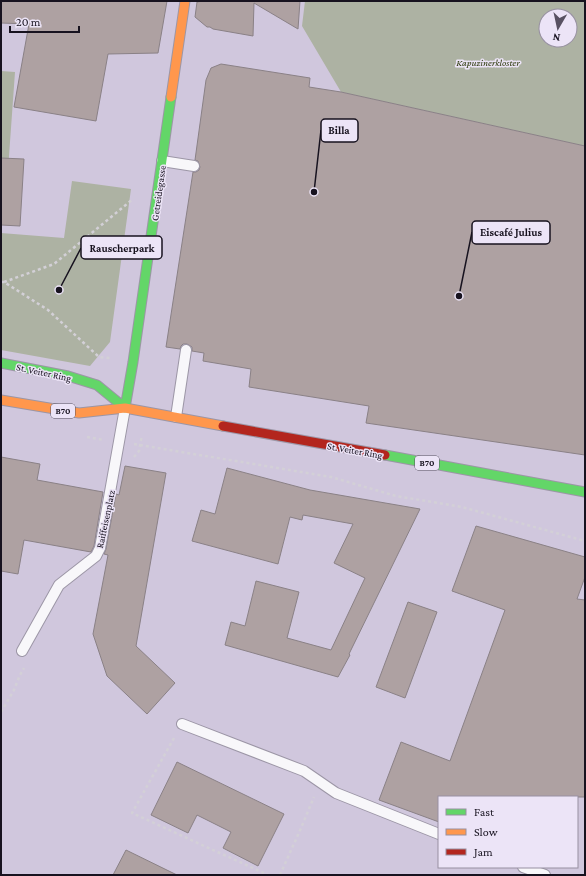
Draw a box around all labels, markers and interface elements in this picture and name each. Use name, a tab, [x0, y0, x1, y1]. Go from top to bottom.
scale bar	[10, 8, 79, 34]
north arrow	[538, 8, 578, 48]
text: 20 m	[16, 15, 41, 29]
text: N	[551, 31, 561, 44]
park label: Kapuzinerkloster	[456, 57, 520, 68]
callout: Billa	[321, 119, 358, 142]
text: Billa	[328, 124, 350, 136]
street label: Getreidegasse	[149, 164, 168, 221]
callout: Eiscafé Julius	[472, 221, 550, 244]
text: Eiscafé Julius	[480, 226, 542, 238]
callout: Rauscherpark	[81, 236, 162, 259]
text: Rauscherpark	[89, 242, 156, 254]
street label: St. Veiter Ring	[15, 361, 73, 384]
road number: B70	[51, 404, 75, 418]
street label: St. Veiter Ring	[326, 440, 384, 461]
road number: B70	[415, 456, 439, 470]
street label: Raiffeisenplatz	[94, 489, 117, 549]
legend	[438, 796, 578, 868]
text: Fast	[474, 805, 495, 819]
text: Slow	[474, 825, 498, 839]
text: Jam	[473, 845, 493, 859]

